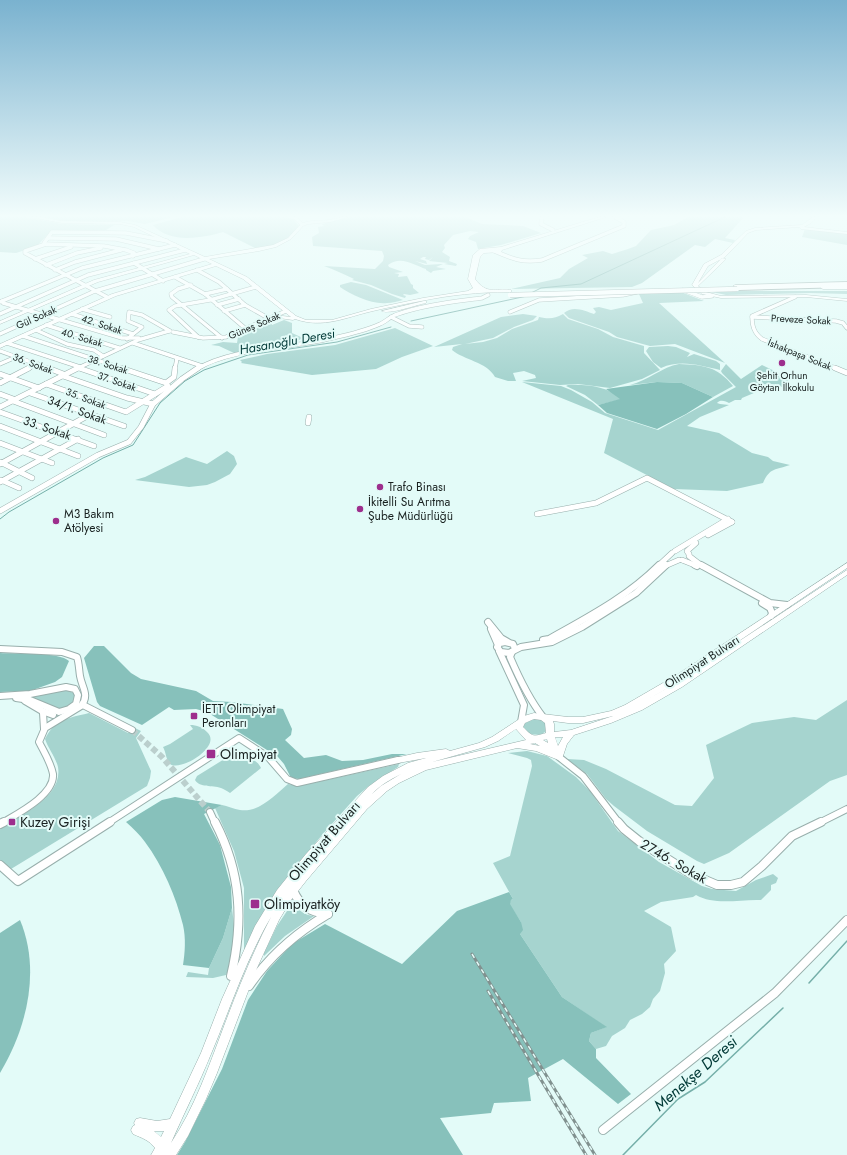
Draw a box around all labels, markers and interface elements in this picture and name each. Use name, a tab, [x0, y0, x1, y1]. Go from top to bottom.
street label: Gül Sokak	[14, 302, 59, 333]
street label: Güneş Sokak	[226, 308, 283, 343]
street label: Preveze Sokak	[771, 310, 832, 329]
street label: 42. Sokak	[80, 311, 125, 338]
street label: 40. Sokak	[59, 324, 105, 351]
water label: Hasanoğlu Deresi	[238, 324, 337, 359]
street label: İshakpaşa Sokak	[766, 335, 835, 374]
street label: 36. Sokak	[11, 349, 56, 378]
street label: 38. Sokak	[86, 351, 130, 378]
marker: Şehit Orhun Göytan İlkokulu	[777, 358, 787, 368]
street label: 37. Sokak	[95, 368, 139, 395]
place label: Şehit Orhun Göytan İlkokulu	[750, 368, 814, 395]
street label: 35. Sokak	[64, 384, 109, 413]
street label: 34/1. Sokak	[45, 391, 110, 429]
street label: 33. Sokak	[21, 411, 74, 445]
place label: Trafo Binası	[388, 478, 446, 496]
marker: Trafo Binası	[375, 482, 385, 492]
place label: İkitelli Su Arıtma Şube Müdürlüğü	[368, 493, 453, 525]
marker: İkitelli Su Arıtma Şube Müdürlüğü	[355, 504, 365, 514]
place label: M3 Bakım Atölyesi	[64, 505, 114, 537]
marker: M3 Bakım Atölyesi	[51, 516, 61, 526]
street label: Olimpiyat Bulvarı	[661, 631, 743, 693]
place label: İETT Olimpiyat Peronları	[202, 700, 275, 732]
marker: İETT Olimpiyat Peronları	[189, 711, 199, 721]
place label: Olimpiyat	[220, 744, 277, 764]
marker: Olimpiyat	[205, 748, 217, 760]
street label: Olimpiyat Bulvarı	[283, 796, 365, 886]
place label: Kuzey Girişi	[20, 812, 91, 832]
marker: Kuzey Girişi	[7, 817, 17, 827]
street label: 2746. Sokak	[637, 834, 712, 889]
place label: Olimpiyatköy	[264, 894, 341, 914]
marker: Olimpiyatköy	[249, 898, 261, 910]
water label: Menekşe Deresi	[648, 1030, 743, 1116]

